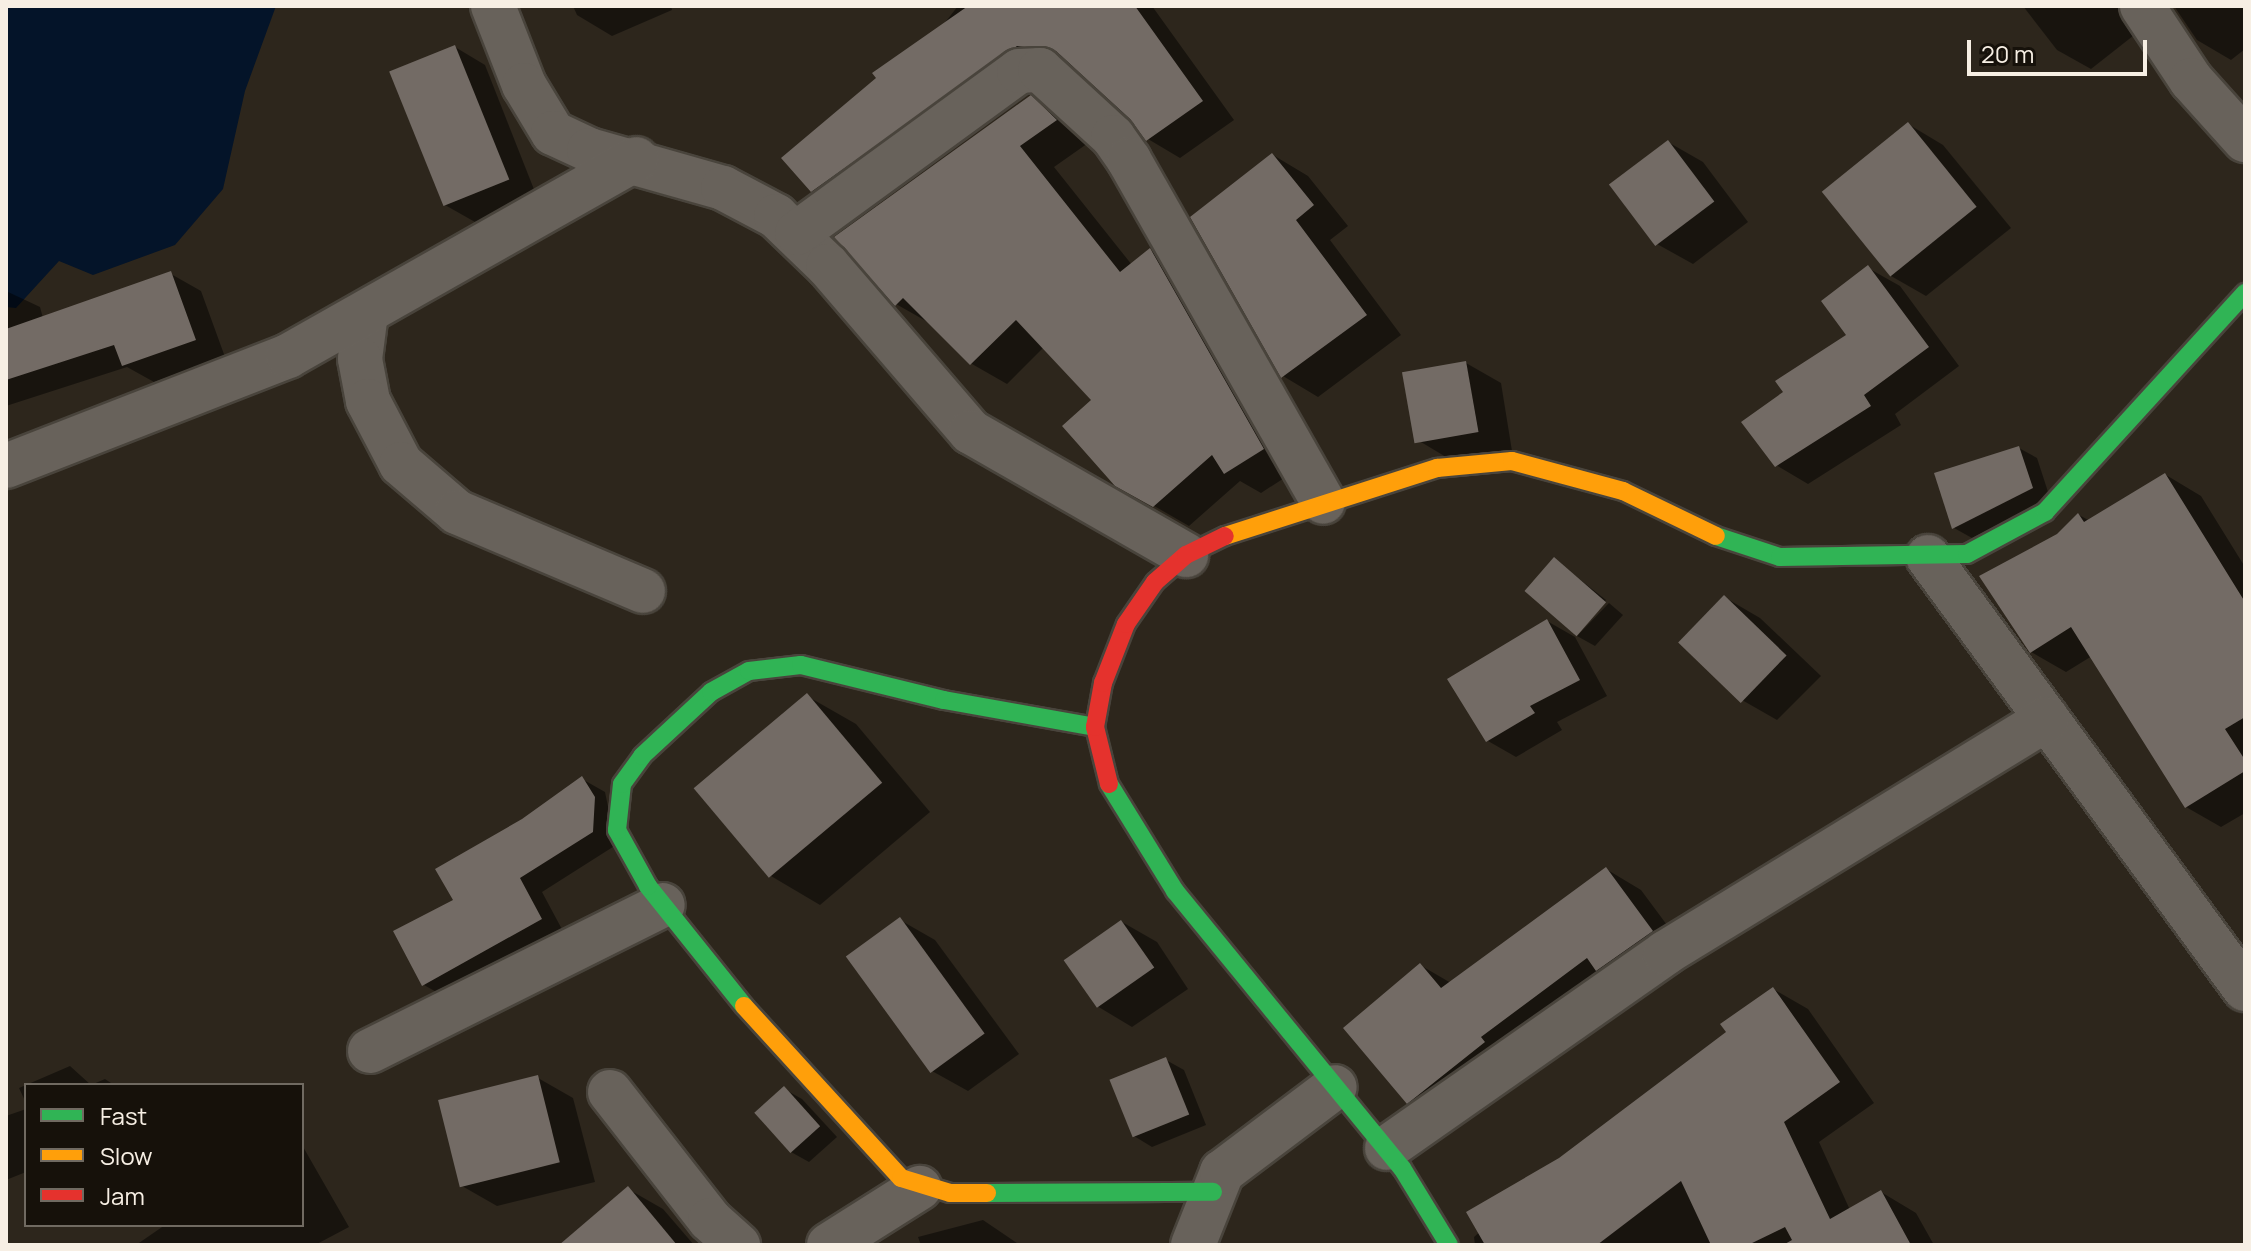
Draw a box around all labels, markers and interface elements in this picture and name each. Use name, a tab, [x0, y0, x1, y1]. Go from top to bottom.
scale bar	[1971, 24, 2151, 74]
text: 20 m	[1981, 37, 2034, 70]
legend	[24, 1083, 304, 1227]
text: Fast	[100, 1099, 147, 1132]
text: Slow	[100, 1139, 153, 1172]
text: Jam	[100, 1179, 145, 1212]

